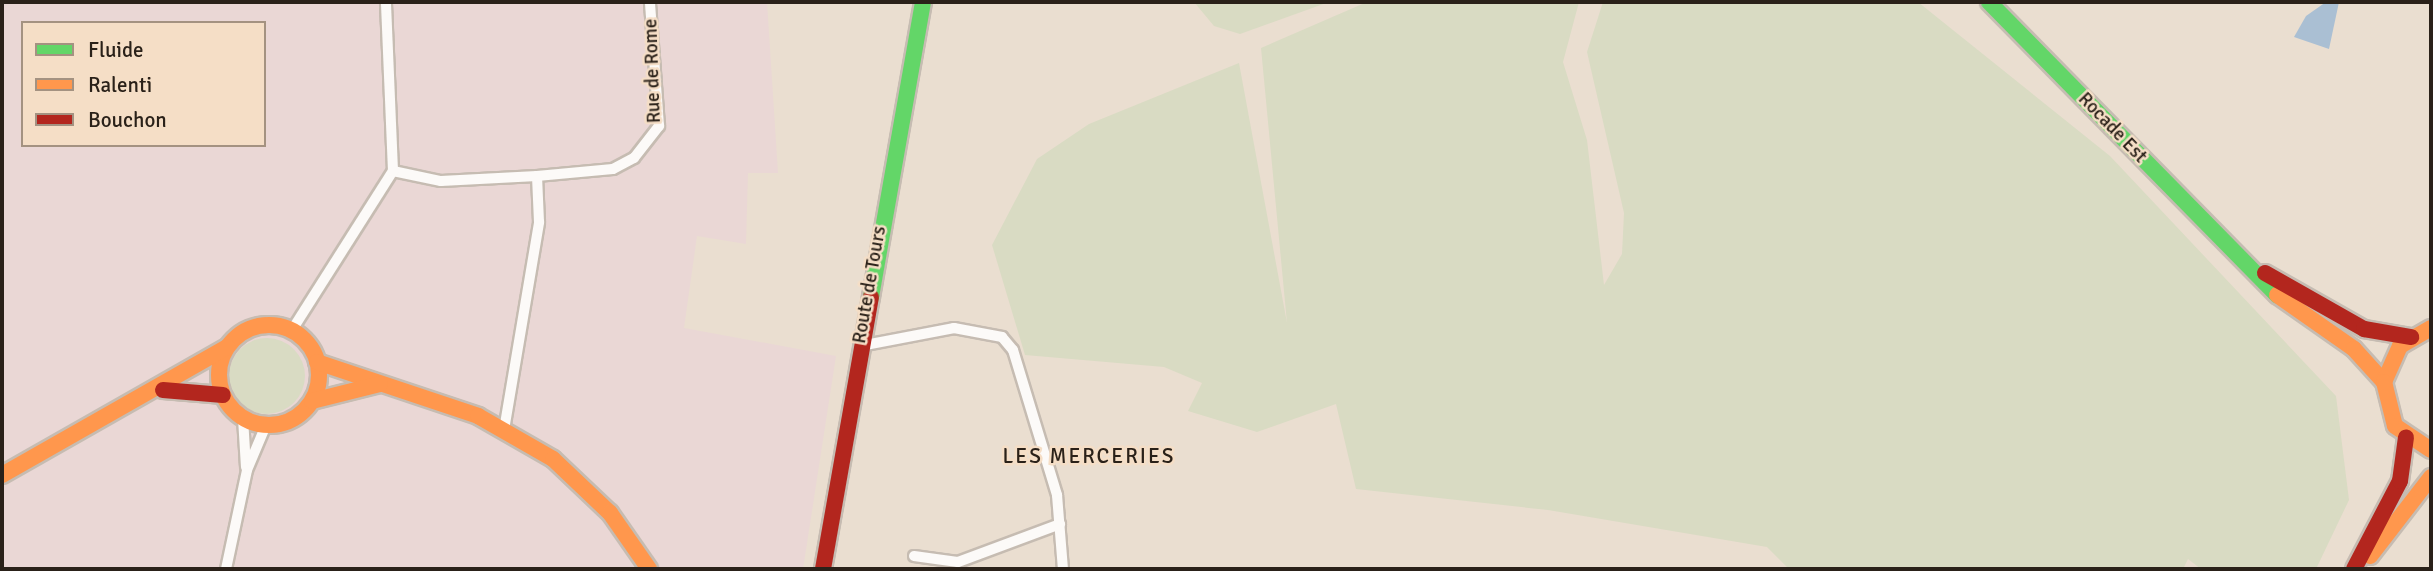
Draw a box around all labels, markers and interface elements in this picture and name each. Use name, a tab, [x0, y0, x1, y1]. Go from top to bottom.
street label: Rue de Rome	[640, 18, 666, 124]
legend	[21, 21, 266, 147]
text: Fluide	[88, 37, 144, 63]
text: Ralenti	[88, 72, 152, 98]
street label: Rocade Est	[2073, 88, 2151, 168]
text: Bouchon	[88, 107, 167, 133]
street label: Route de Tours	[848, 225, 892, 345]
district label: LES MERCERIES	[1004, 443, 1174, 469]

